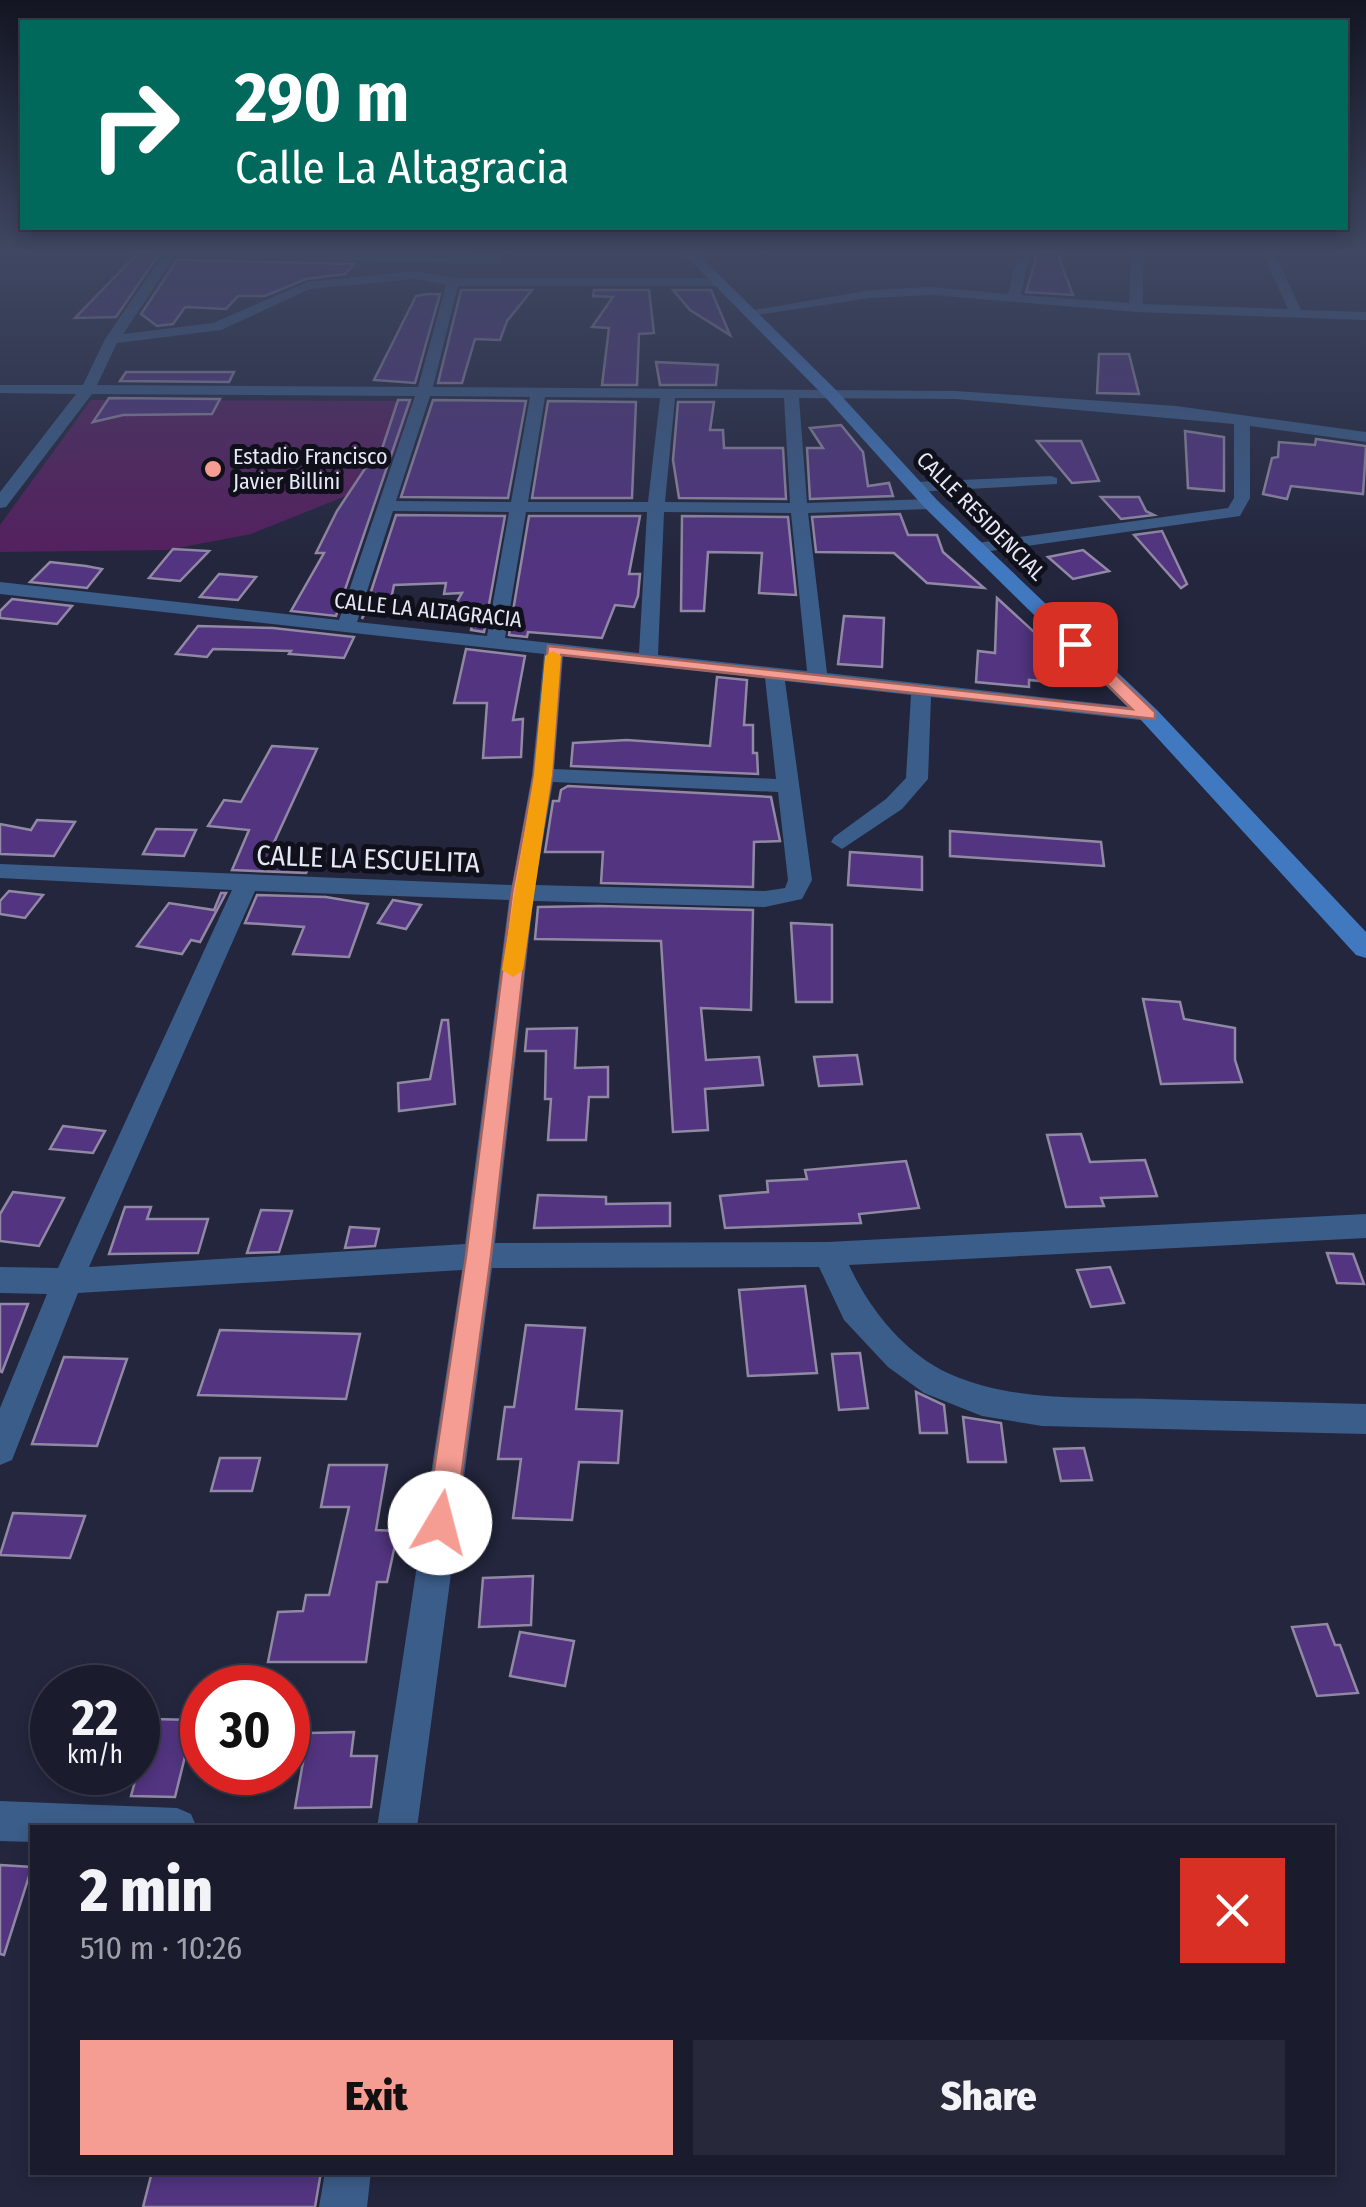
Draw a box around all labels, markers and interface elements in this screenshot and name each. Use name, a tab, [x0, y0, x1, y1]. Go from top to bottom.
text: 290 m	[235, 56, 409, 140]
icon: right	[70, 60, 200, 190]
text: Calle La Altagracia	[235, 141, 569, 195]
place label: Estadio Francisco Javier Billini	[233, 443, 388, 495]
street label: CALLE RESIDENCIAL	[911, 446, 1051, 586]
marker: Estadio Francisco Javier Billini	[202, 458, 224, 480]
street label: CALLE LA ALTAGRACIA	[333, 587, 524, 633]
pin	[1033, 602, 1118, 687]
icon: arrive	[1048, 617, 1103, 672]
street label: CALLE LA ESCUELITA	[256, 839, 481, 879]
position arrow	[388, 1471, 492, 1575]
speed limit sign: 30	[180, 1665, 310, 1795]
text: 22	[72, 1688, 118, 1748]
text: km/h	[67, 1740, 123, 1770]
text: 2 min	[80, 1855, 213, 1927]
button: close	[1180, 1858, 1285, 1963]
text: 510 m · 10:26	[80, 1929, 242, 1967]
button: Exit	[80, 2040, 673, 2155]
button: Share	[693, 2040, 1285, 2155]

